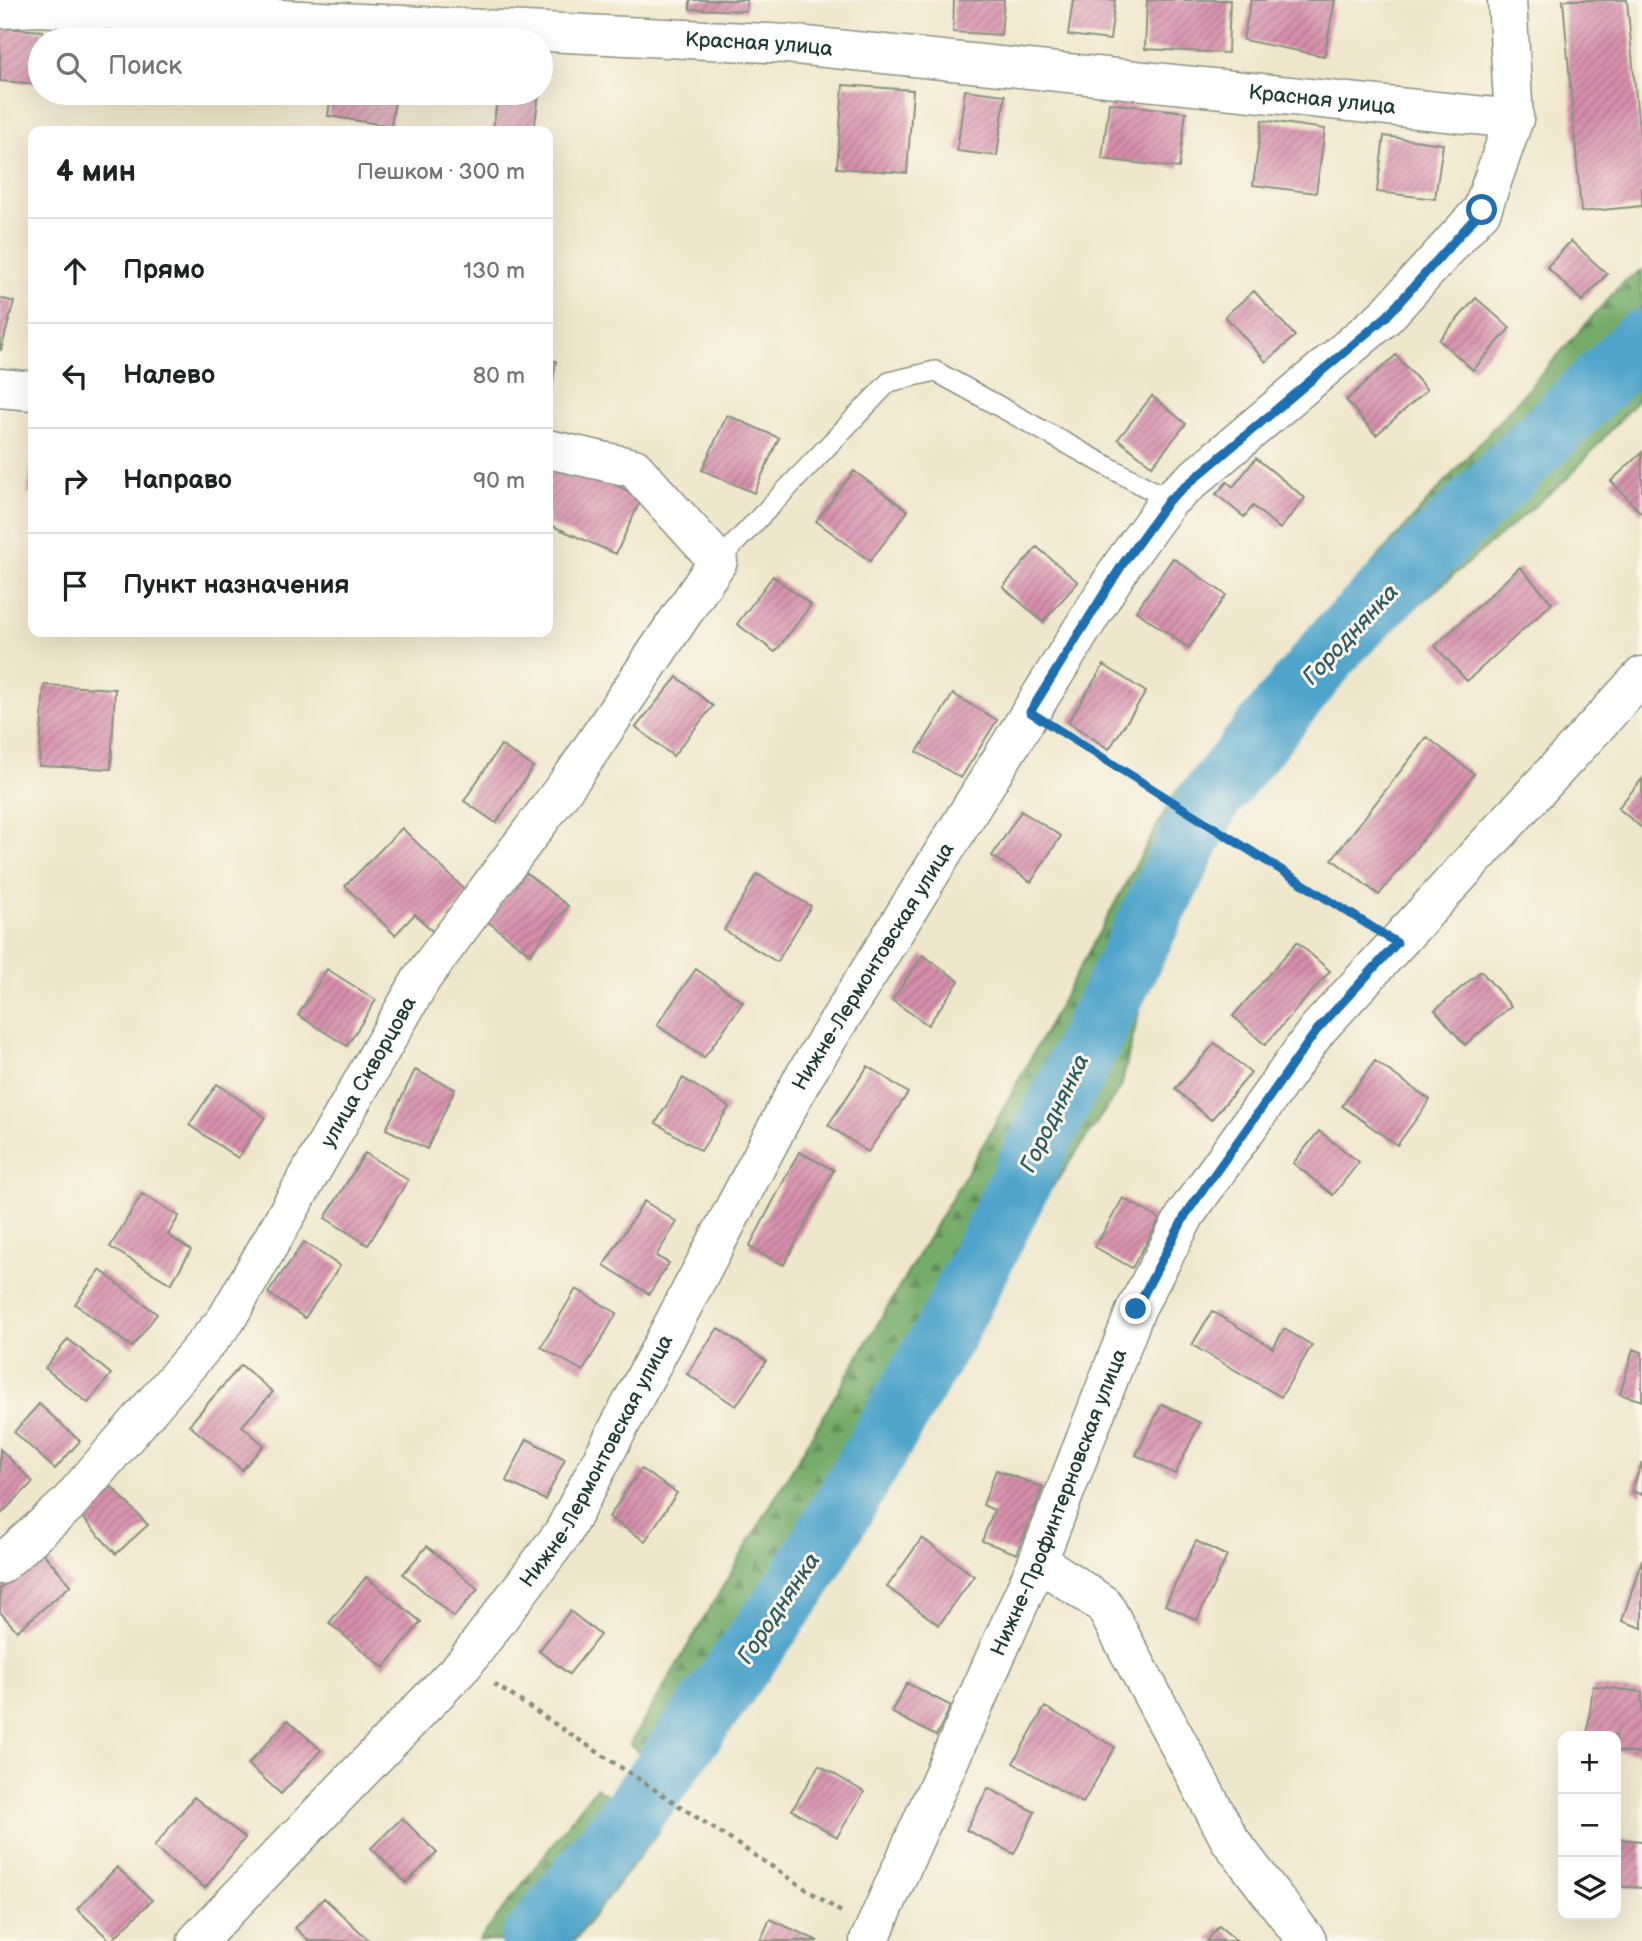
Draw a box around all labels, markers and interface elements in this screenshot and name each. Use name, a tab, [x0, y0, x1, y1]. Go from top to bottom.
street label: Красная улица	[685, 27, 835, 62]
search box	[28, 28, 553, 105]
icon: search	[52, 48, 90, 86]
text: Поиск	[108, 51, 182, 82]
street label: Красная улица	[1247, 80, 1398, 120]
text: 4 мин	[56, 154, 136, 190]
text: Пешком · 300 m	[357, 158, 525, 186]
route start	[1466, 194, 1497, 225]
icon: ahead	[56, 252, 94, 290]
text: Прямо	[123, 255, 205, 286]
text: 130 m	[463, 257, 525, 285]
icon: left	[56, 357, 94, 395]
text: Налево	[123, 360, 215, 391]
text: 80 m	[473, 362, 525, 390]
icon: right	[56, 462, 94, 500]
text: Направо	[123, 465, 232, 496]
text: 90 m	[473, 467, 525, 495]
icon: arrive	[56, 567, 94, 605]
text: Пункт назначения	[123, 570, 349, 601]
water label: Городнянка	[1297, 578, 1405, 691]
street label: Нижне-Лермонтовская улица	[787, 837, 960, 1095]
street label: улица Скворцова	[316, 992, 422, 1152]
water label: Городнянка	[1014, 1050, 1096, 1177]
route end	[1120, 1293, 1151, 1324]
street label: Нижне-Лермонтовская улица	[515, 1330, 679, 1592]
street label: Нижне-Профинтерновская улица	[985, 1345, 1132, 1660]
water label: Городнянка	[731, 1548, 826, 1670]
map controls	[1558, 1731, 1621, 1920]
button: +	[1558, 1731, 1621, 1794]
button: −	[1558, 1794, 1621, 1857]
button: layers	[1558, 1857, 1621, 1920]

